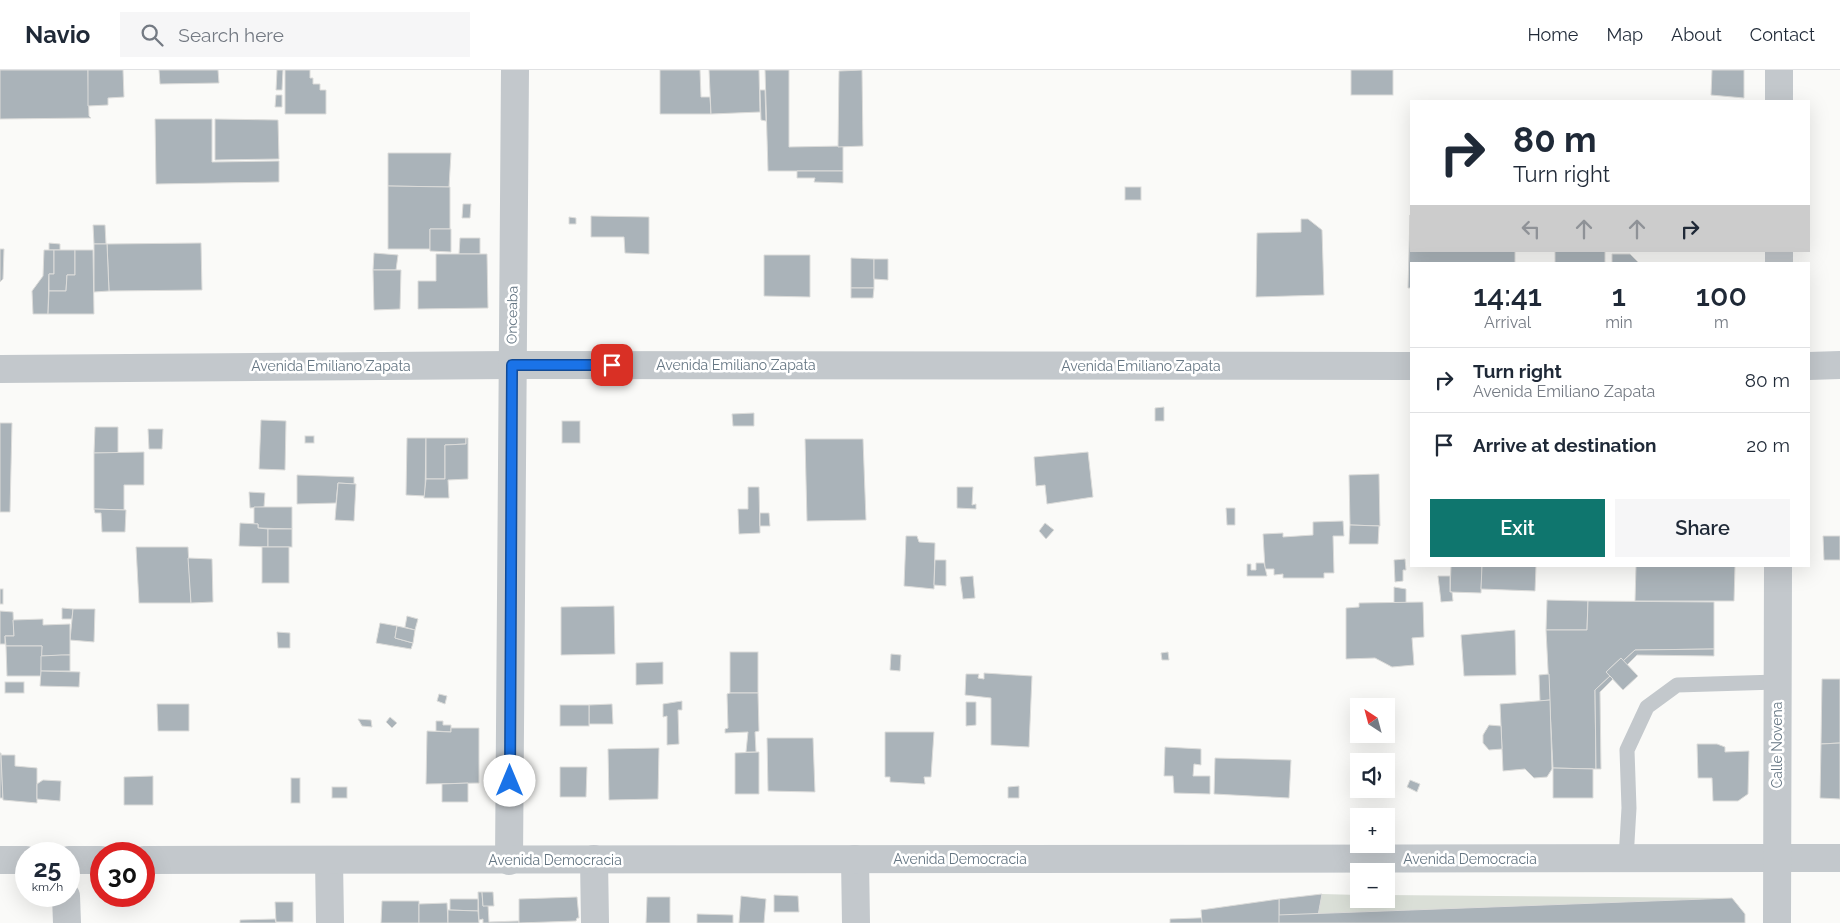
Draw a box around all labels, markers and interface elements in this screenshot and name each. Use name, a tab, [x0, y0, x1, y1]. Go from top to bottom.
search box	[120, 12, 470, 57]
text: Navio	[25, 20, 90, 49]
icon: search	[138, 21, 166, 49]
text: Search here	[178, 24, 284, 46]
text: Home	[1527, 24, 1578, 45]
text: Map	[1606, 24, 1643, 45]
text: About	[1671, 24, 1722, 45]
text: Contact	[1750, 24, 1815, 45]
text: 80 m	[1513, 119, 1597, 160]
icon: right	[1430, 120, 1495, 185]
text: Turn right	[1513, 161, 1610, 187]
icon: left	[1517, 215, 1545, 243]
icon: ahead	[1570, 215, 1598, 243]
icon: ahead	[1623, 215, 1651, 243]
icon: right	[1676, 215, 1704, 243]
text: 14:41	[1473, 278, 1542, 313]
text: 1	[1612, 278, 1626, 313]
text: 100	[1696, 278, 1747, 313]
street label: Onceaba	[503, 286, 521, 344]
text: Arrival	[1484, 313, 1531, 332]
text: min	[1605, 313, 1633, 332]
text: m	[1714, 313, 1729, 332]
pin	[591, 344, 633, 386]
icon: arrive	[598, 351, 626, 379]
street label: Avenida Emiliano Zapata	[656, 357, 816, 373]
street label: Avenida Emiliano Zapata	[251, 358, 411, 374]
street label: Avenida Emiliano Zapata	[1061, 358, 1221, 374]
text: Turn right	[1473, 360, 1562, 382]
icon: right	[1430, 366, 1458, 394]
text: 80 m	[1745, 369, 1790, 391]
text: Avenida Emiliano Zapata	[1473, 382, 1655, 401]
icon: arrive	[1430, 431, 1458, 459]
text: Arrive at destination	[1473, 434, 1657, 456]
text: 20 m	[1746, 434, 1790, 456]
button: Exit	[1430, 499, 1605, 557]
button: Share	[1615, 499, 1790, 557]
north arrow	[1350, 698, 1395, 742]
map controls	[1350, 698, 1395, 908]
street label: Calle Novena	[1769, 702, 1785, 788]
button: sound	[1350, 753, 1395, 798]
position arrow	[483, 754, 535, 806]
button: +	[1350, 808, 1395, 853]
speed limit sign: 30	[90, 842, 155, 907]
street label: Avenida Democracia	[893, 851, 1027, 867]
street label: Avenida Democracia	[1403, 851, 1537, 867]
street label: Avenida Democracia	[488, 852, 622, 868]
text: 25	[34, 853, 61, 883]
button: −	[1350, 863, 1395, 908]
text: km/h	[32, 880, 63, 894]

